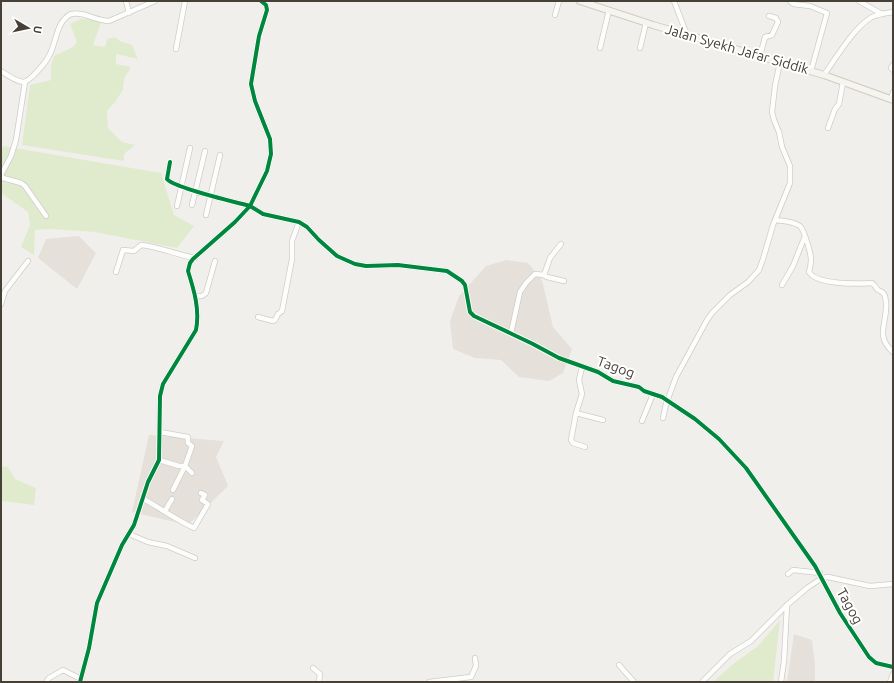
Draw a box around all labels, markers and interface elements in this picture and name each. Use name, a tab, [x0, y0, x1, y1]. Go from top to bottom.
north arrow	[8, 8, 48, 48]
street label: Jalan Syekh Jafar Siddik	[663, 21, 811, 77]
text: U	[31, 25, 44, 34]
street label: Tagog	[595, 353, 637, 381]
street label: Tagog	[834, 585, 866, 627]

